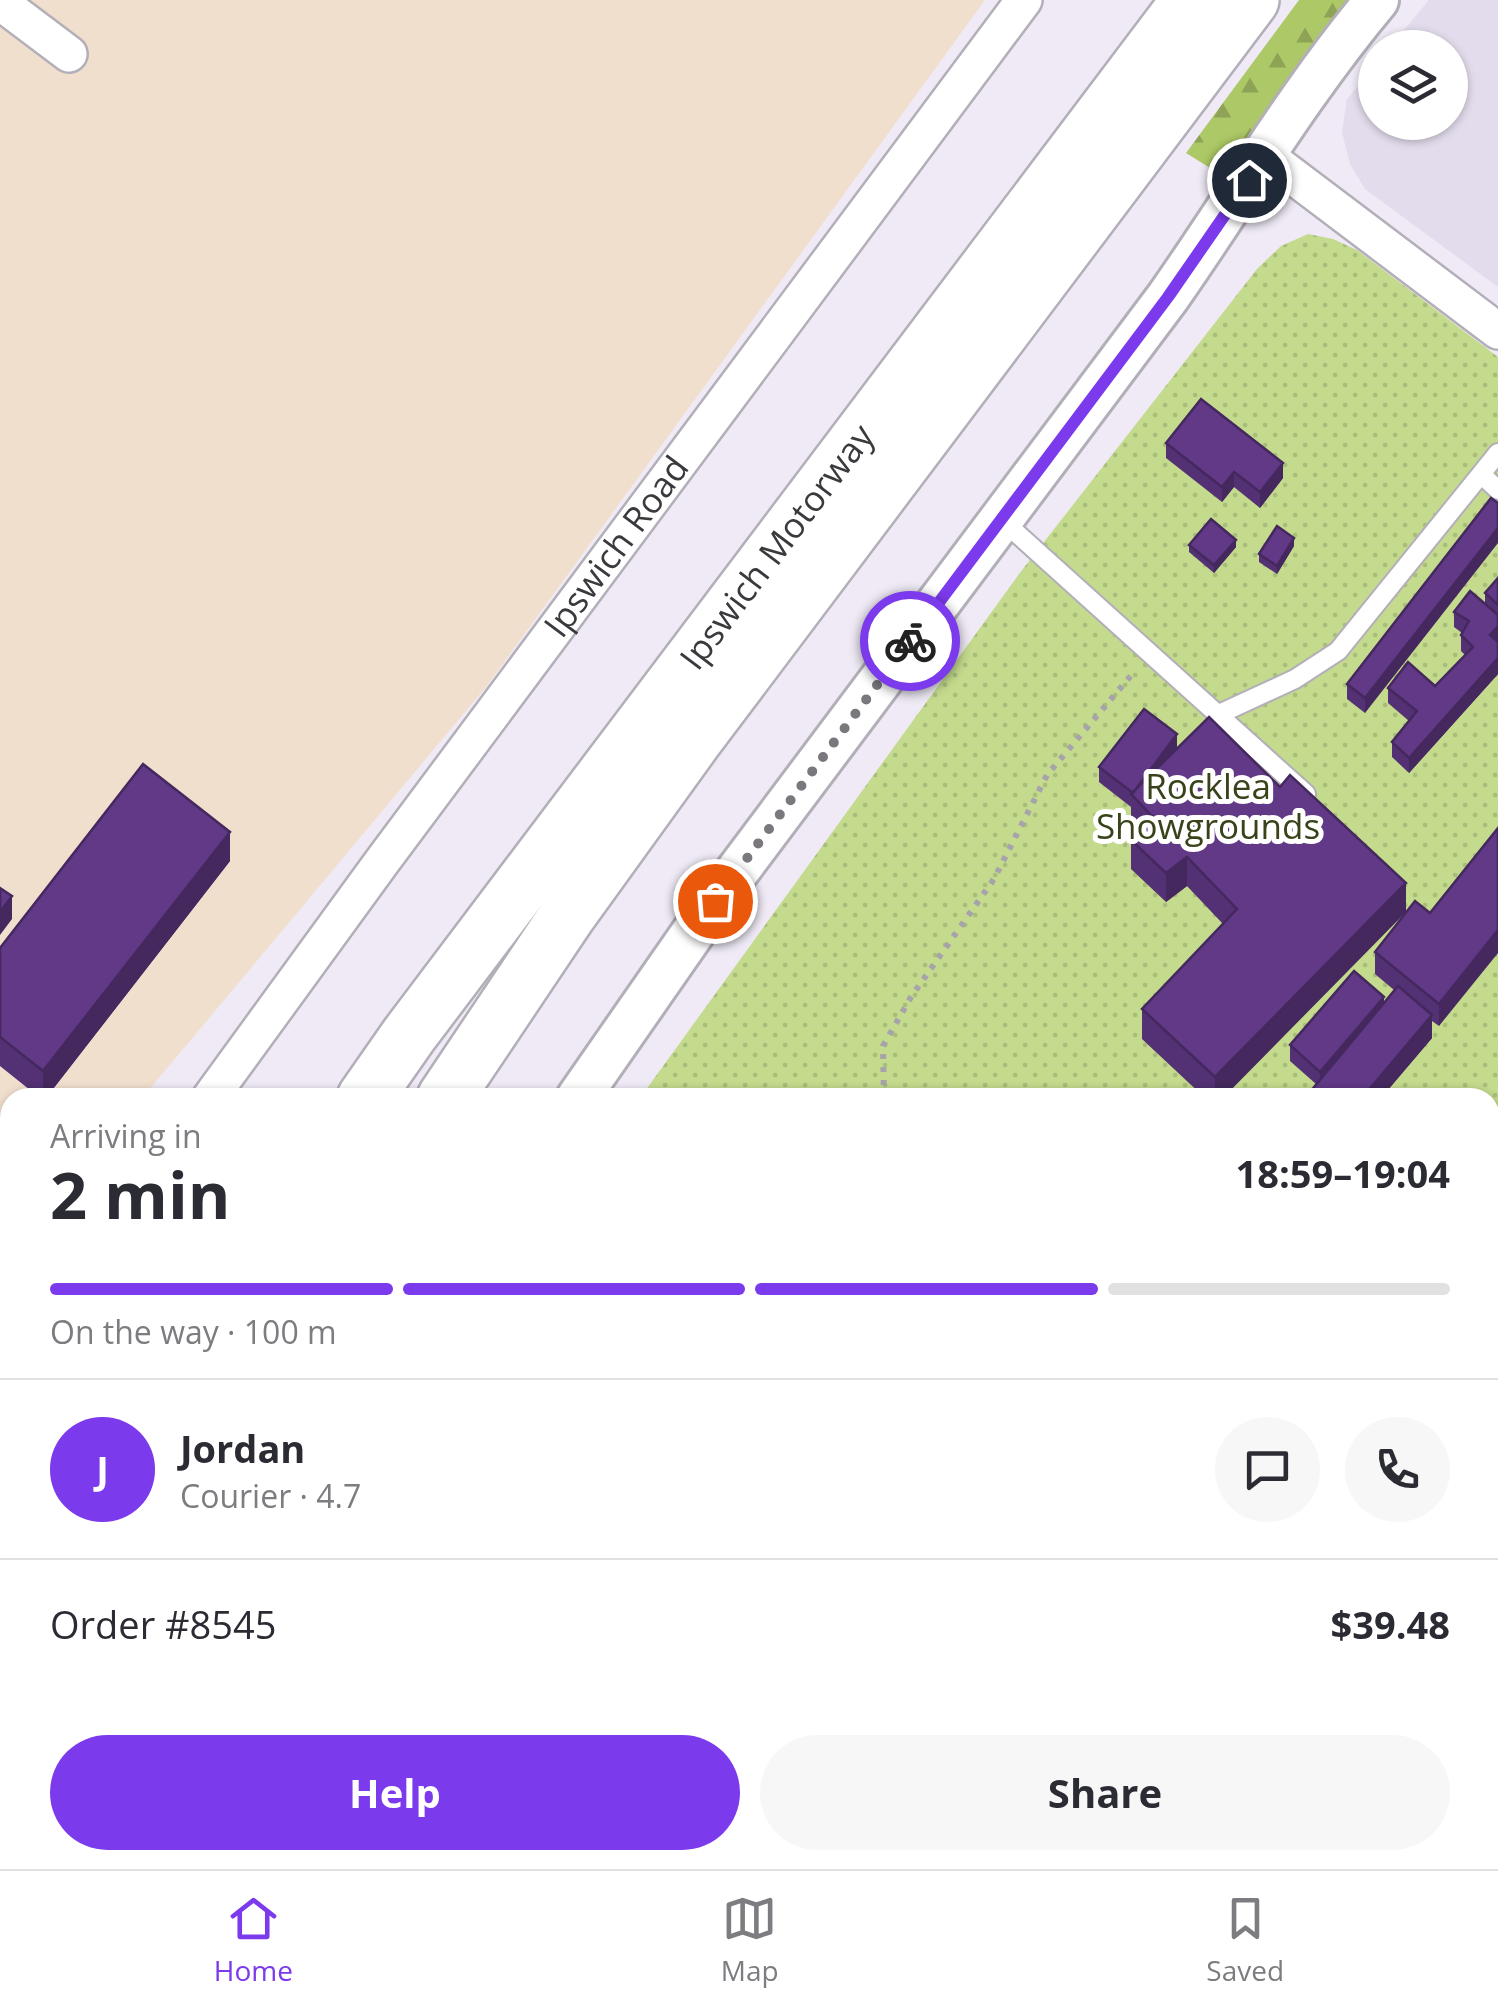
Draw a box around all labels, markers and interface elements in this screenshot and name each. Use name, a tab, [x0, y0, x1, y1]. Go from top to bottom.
map controls	[1358, 30, 1468, 140]
button: layers	[1358, 30, 1468, 140]
pin	[1207, 138, 1292, 223]
icon: home	[1222, 153, 1277, 208]
street label: Ipswich Motorway	[668, 414, 884, 678]
street label: Ipswich Road	[532, 446, 698, 646]
courier	[860, 591, 960, 691]
icon: bike	[883, 614, 938, 669]
park label: Rocklea Showgrounds	[1096, 762, 1320, 849]
pin	[673, 859, 758, 944]
icon: bag	[688, 874, 743, 929]
text: Arriving in	[50, 1114, 202, 1157]
text: 18:59–19:04	[1236, 1147, 1450, 1199]
text: 2 min	[50, 1150, 230, 1238]
text: On the way · 100 m	[50, 1310, 337, 1353]
button: chat	[1215, 1417, 1320, 1522]
button: phone	[1345, 1417, 1450, 1522]
text: Jordan	[180, 1422, 305, 1474]
text: J	[96, 1443, 109, 1495]
text: Courier · 4.7	[180, 1474, 361, 1517]
text: Order #8545	[50, 1598, 277, 1650]
text: $39.48	[1331, 1598, 1450, 1650]
button: Help	[50, 1735, 740, 1850]
button: Share	[760, 1735, 1450, 1850]
tab: Home	[214, 1891, 293, 1989]
tab: Map	[721, 1891, 779, 1989]
tab: Saved	[1206, 1891, 1284, 1989]

